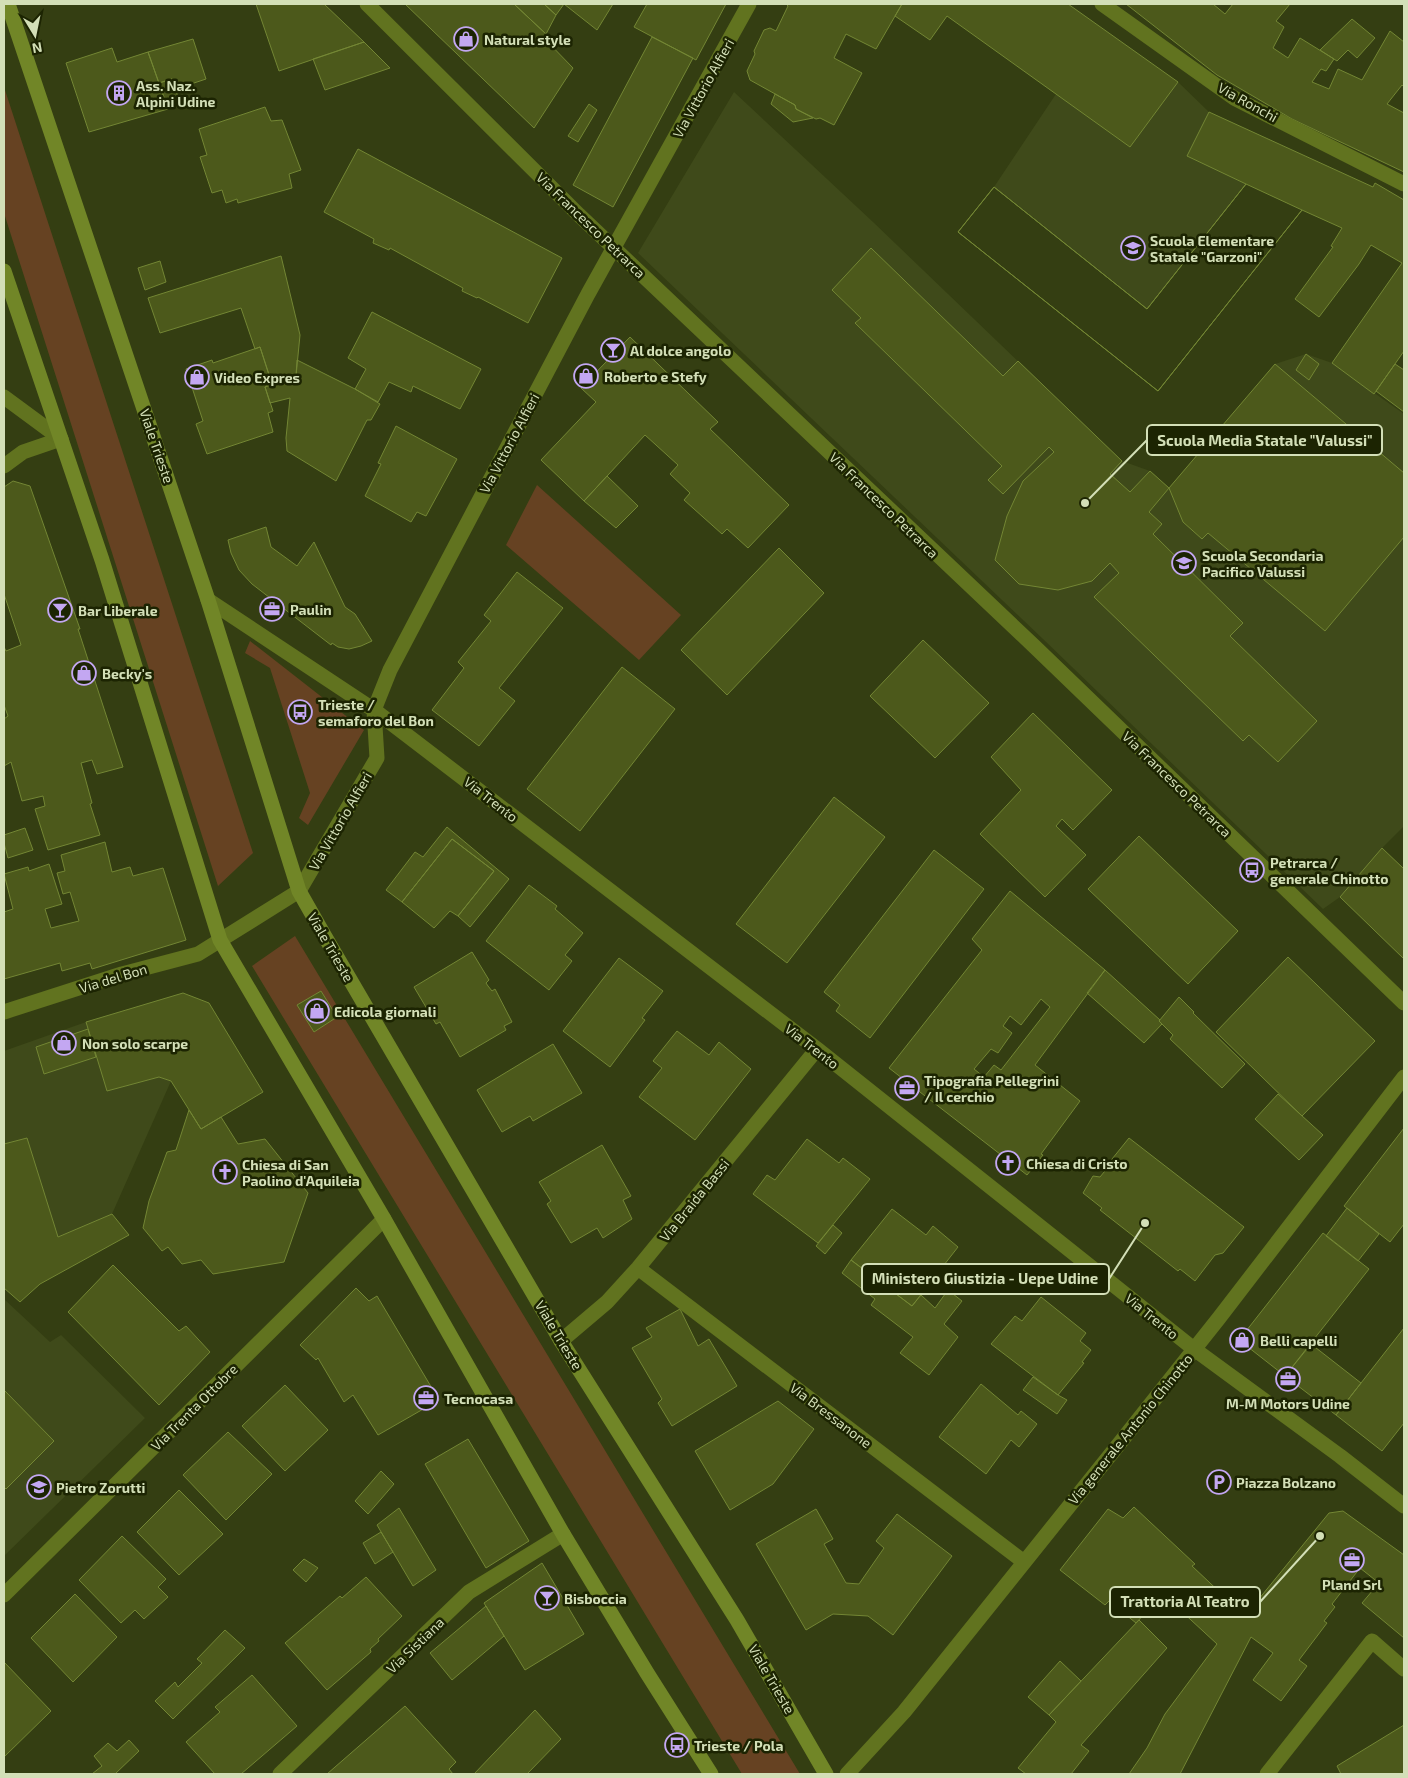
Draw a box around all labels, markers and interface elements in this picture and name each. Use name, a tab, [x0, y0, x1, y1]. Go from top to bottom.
north arrow	[10, 10, 60, 60]
shop icon: Natural style	[453, 26, 479, 52]
place label: Natural style	[484, 31, 571, 48]
street label: Via Vittorio Alfieri	[669, 35, 737, 141]
text: N	[31, 39, 44, 58]
place label: Ass. Naz. Alpini Udine	[136, 77, 216, 110]
street label: Via Ronchi	[1215, 79, 1281, 125]
building icon: Ass. Naz. Alpini Udine	[106, 80, 132, 106]
street label: Via Francesco Petrarca	[533, 169, 649, 281]
place label: Scuola Elementare Statale "Garzoni"	[1150, 232, 1274, 265]
school or university icon: Scuola Elementare Statale "Garzoni"	[1120, 235, 1146, 261]
bar icon: Al dolce angolo	[600, 337, 626, 363]
place label: Al dolce angolo	[630, 342, 731, 359]
shop icon: Roberto e Stefy	[573, 363, 599, 389]
shop icon: Video Expres	[184, 364, 210, 390]
place label: Roberto e Stefy	[604, 368, 707, 385]
place label: Video Expres	[214, 369, 300, 386]
street label: Via Vittorio Alfieri	[475, 390, 543, 496]
street label: Viale Trieste	[136, 407, 178, 485]
callout: Scuola Media Statale "Valussi"	[1147, 425, 1382, 455]
text: Scuola Media Statale "Valussi"	[1157, 431, 1373, 449]
street label: Via Francesco Petrarca	[826, 449, 942, 561]
place label: Scuola Secondaria Pacifico Valussi	[1202, 547, 1323, 580]
school or university icon: Scuola Secondaria Pacifico Valussi	[1171, 550, 1197, 576]
office icon: Paulin	[259, 596, 285, 622]
bar icon: Bar Liberale	[47, 597, 73, 623]
place label: Paulin	[290, 601, 332, 618]
place label: Bar Liberale	[78, 602, 158, 619]
shop icon: Becky's	[71, 660, 97, 686]
place label: Becky's	[102, 665, 152, 682]
place label: Trieste / semaforo del Bon	[318, 696, 434, 729]
bus stop icon: Trieste / semaforo del Bon	[287, 699, 313, 725]
street label: Via Francesco Petrarca	[1119, 728, 1235, 840]
street label: Via Vittorio Alfieri	[305, 769, 375, 873]
street label: Via Trento	[461, 773, 521, 825]
place label: Petrarca / generale Chinotto	[1270, 854, 1389, 887]
bus stop icon: Petrarca / generale Chinotto	[1239, 857, 1265, 883]
street label: Viale Trieste	[304, 909, 358, 985]
street label: Via del Bon	[77, 960, 149, 996]
shop icon: Edicola giornali	[304, 998, 330, 1024]
place label: Edicola giornali	[334, 1003, 436, 1020]
street label: Via Trento	[782, 1020, 842, 1072]
shop icon: Non solo scarpe	[51, 1030, 77, 1056]
place label: Non solo scarpe	[82, 1035, 188, 1052]
place label: Tipografia Pellegrini / Il cerchio	[924, 1072, 1059, 1105]
office icon: Tipografia Pellegrini / Il cerchio	[894, 1075, 920, 1101]
church icon: Chiesa di Cristo	[995, 1150, 1021, 1176]
street label: Via Braida Bassi	[656, 1155, 732, 1245]
place label: Chiesa di Cristo	[1026, 1155, 1128, 1172]
place label: Chiesa di San Paolino d'Aquileia	[242, 1156, 360, 1189]
church icon: Chiesa di San Paolino d'Aquileia	[212, 1159, 238, 1185]
callout: Ministero Giustizia - Uepe Udine	[862, 1264, 1109, 1294]
text: Ministero Giustizia - Uepe Udine	[872, 1269, 1098, 1287]
street label: Via Trento	[1122, 1289, 1182, 1343]
street label: Viale Trieste	[532, 1297, 586, 1373]
shop icon: Belli capelli	[1229, 1327, 1255, 1353]
place label: Belli capelli	[1260, 1332, 1337, 1349]
street label: Via generale Antonio Chinotto	[1064, 1350, 1196, 1508]
street label: Via Trenta Ottobre	[147, 1360, 241, 1454]
office icon: M-M Motors Udine	[1275, 1366, 1301, 1392]
street label: Via Bressanone	[787, 1379, 875, 1451]
office icon: Tecnocasa	[413, 1385, 439, 1411]
place label: Tecnocasa	[444, 1390, 513, 1407]
place label: M-M Motors Udine	[1226, 1395, 1350, 1412]
parking icon: Piazza Bolzano	[1206, 1469, 1232, 1495]
school or university icon: Pietro Zorutti	[26, 1474, 52, 1500]
place label: Piazza Bolzano	[1236, 1474, 1336, 1491]
place label: Pietro Zorutti	[56, 1479, 145, 1496]
office icon: Pland Srl	[1339, 1547, 1365, 1573]
place label: Pland Srl	[1322, 1576, 1382, 1593]
bar icon: Bisboccia	[534, 1585, 560, 1611]
callout: Trattoria Al Teatro	[1110, 1587, 1260, 1617]
place label: Bisboccia	[564, 1590, 627, 1607]
text: Trattoria Al Teatro	[1120, 1592, 1250, 1610]
street label: Via Sistiana	[383, 1613, 447, 1677]
street label: Viale Trieste	[745, 1641, 799, 1717]
bus stop icon: Trieste / Pola	[664, 1732, 690, 1758]
place label: Trieste / Pola	[694, 1737, 783, 1754]

